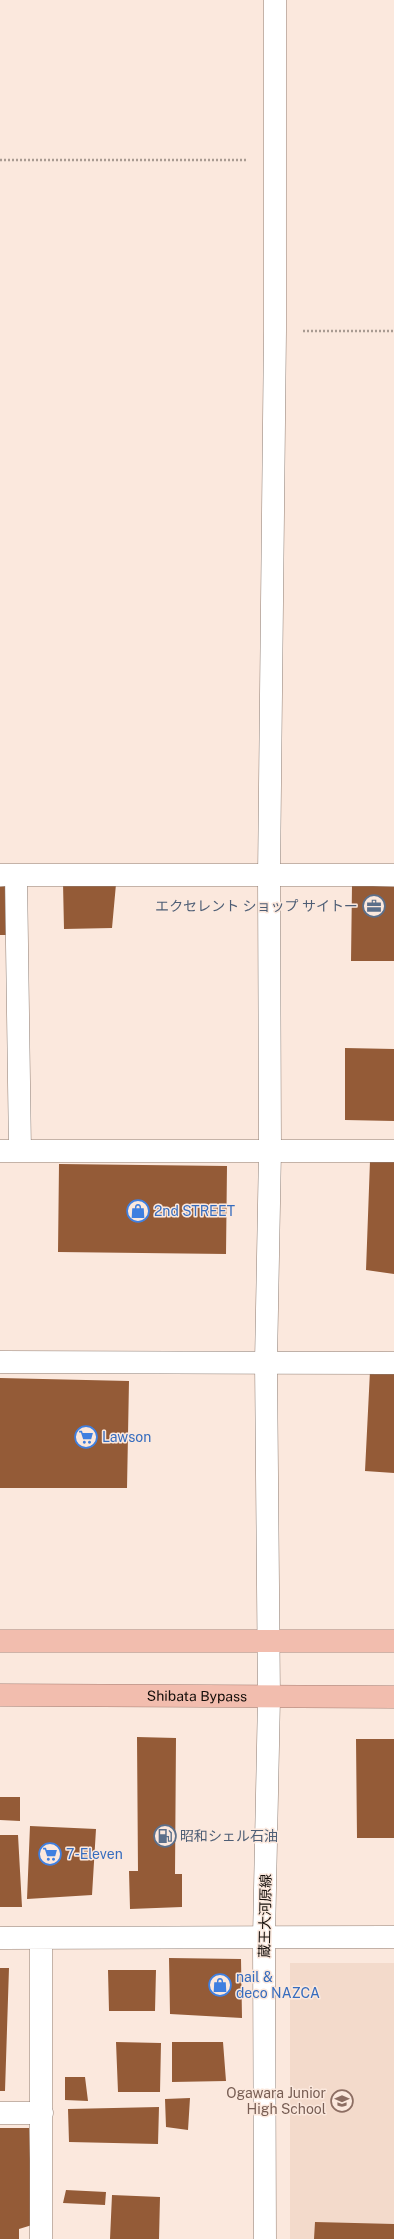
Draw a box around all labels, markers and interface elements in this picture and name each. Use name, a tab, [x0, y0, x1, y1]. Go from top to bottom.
office icon: エクセレント ショップ サイトー	[361, 893, 387, 919]
place label: エクセレント ショップ サイトー	[155, 898, 358, 914]
shop icon: 2nd STREET	[125, 1198, 151, 1224]
place label: 2nd STREET	[154, 1203, 235, 1219]
supermarket icon: Lawson	[73, 1424, 99, 1450]
place label: Lawson	[102, 1429, 151, 1445]
street label: Shibata Bypass	[147, 1688, 247, 1704]
fuel station icon: 昭和シェル石油	[152, 1823, 178, 1849]
place label: 昭和シェル石油	[180, 1828, 278, 1844]
supermarket icon: 7-Eleven	[37, 1841, 63, 1867]
place label: 7-Eleven	[66, 1846, 123, 1862]
street label: 蔵王大河原線	[256, 1874, 274, 1958]
place label: nail & deco NAZCA	[236, 1969, 320, 2001]
shop icon: nail & deco NAZCA	[207, 1972, 233, 1998]
place label: Ogawara Junior High School	[226, 2085, 326, 2117]
school or university icon: Ogawara Junior High School	[329, 2088, 355, 2114]

